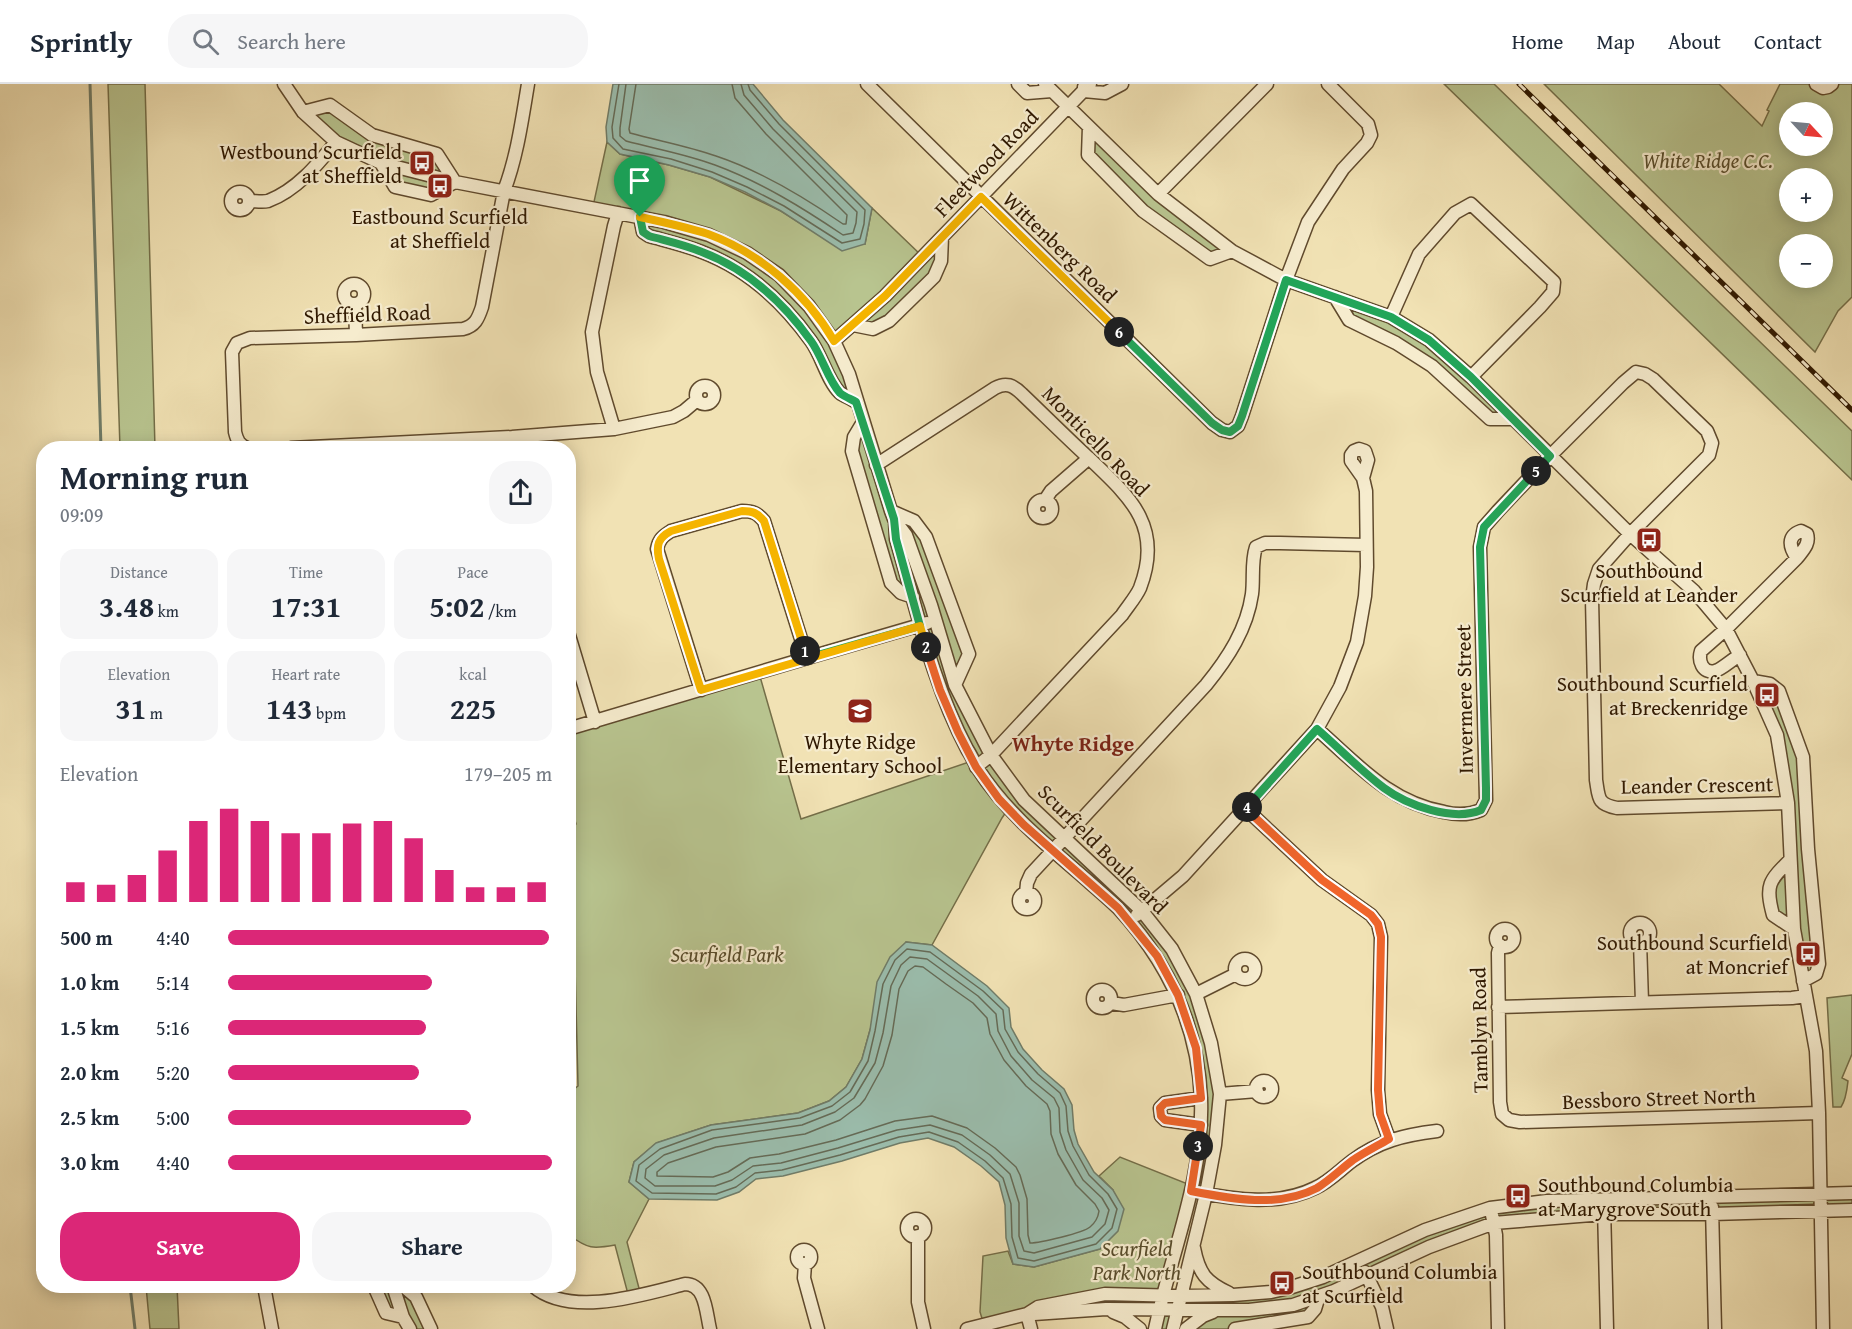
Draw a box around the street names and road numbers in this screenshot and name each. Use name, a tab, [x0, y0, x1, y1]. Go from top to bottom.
street label: Fleetwood Road	[927, 102, 1046, 224]
street label: Wittenberg Road	[996, 184, 1125, 310]
street label: Sheffield Road	[303, 296, 432, 332]
street label: Monticello Road	[1035, 379, 1157, 504]
street label: Invermere Street	[1447, 623, 1481, 774]
street label: Leander Crescent	[1621, 768, 1774, 802]
street label: Scurfield Boulevard	[1031, 777, 1176, 922]
street label: Tamblyn Road	[1462, 966, 1496, 1093]
street label: Bessboro Street North	[1562, 1079, 1757, 1117]

